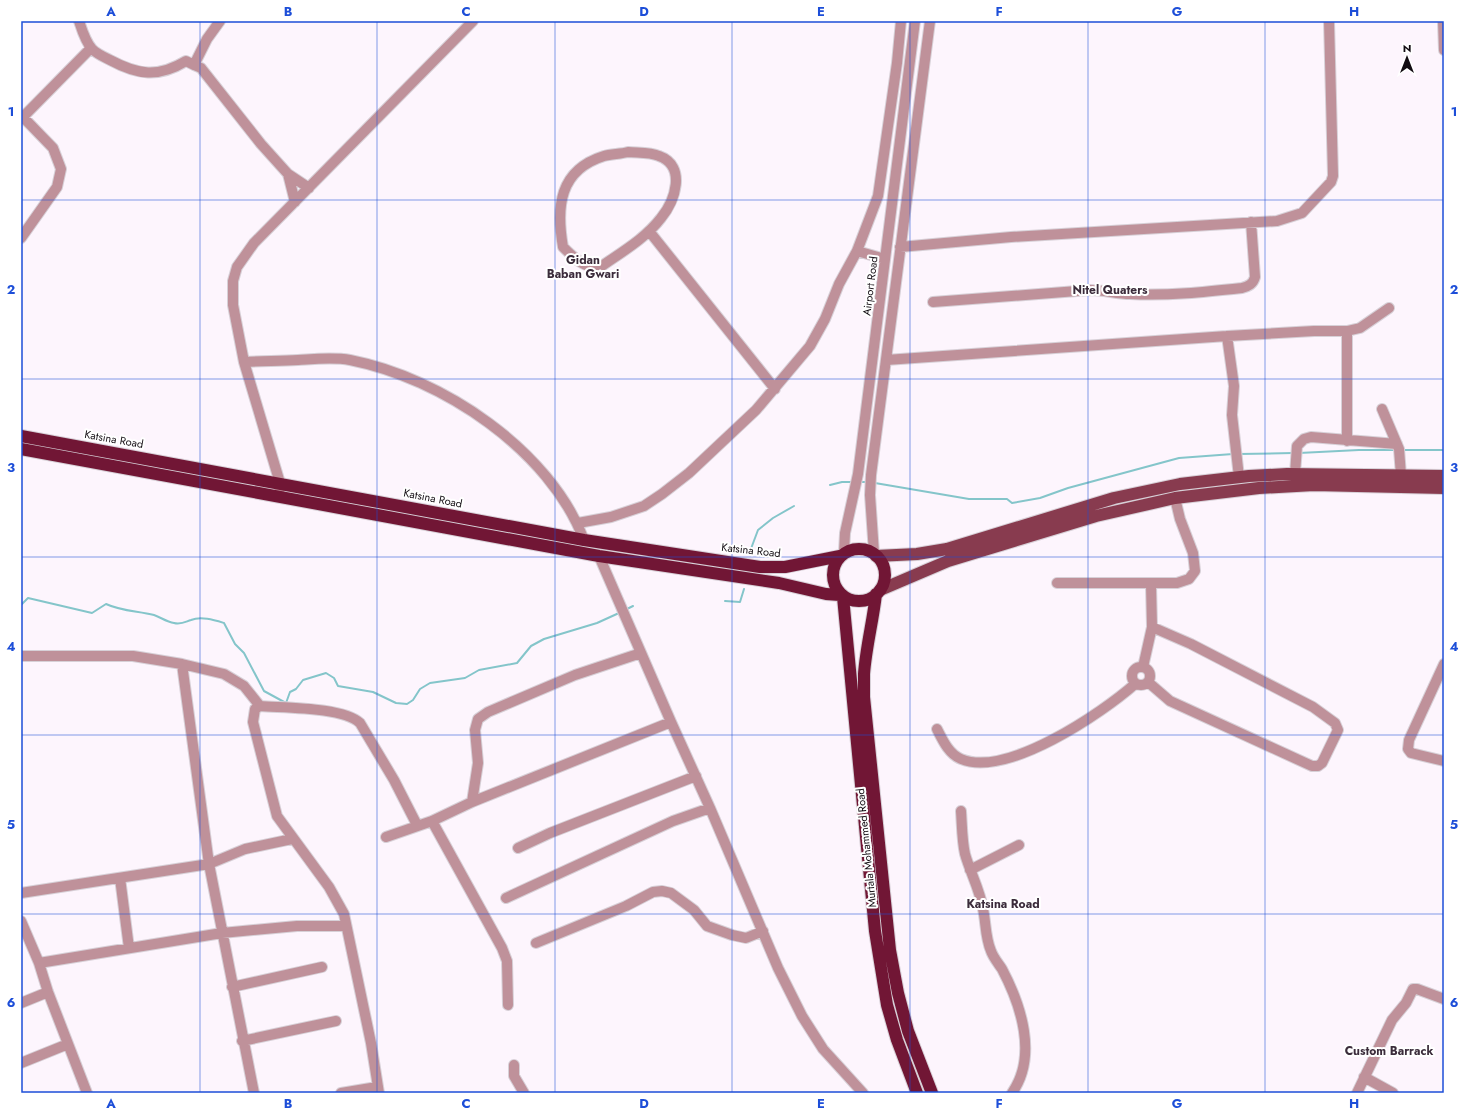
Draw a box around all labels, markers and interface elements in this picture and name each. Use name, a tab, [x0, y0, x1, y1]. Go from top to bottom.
text: A	[105, 2, 116, 21]
text: B	[284, 2, 293, 21]
text: C	[461, 2, 471, 21]
text: D	[639, 2, 649, 21]
text: E	[817, 2, 825, 21]
text: F	[995, 2, 1003, 21]
text: G	[1172, 2, 1183, 21]
text: H	[1349, 2, 1359, 21]
north arrow	[1387, 38, 1427, 78]
text: N	[1403, 40, 1411, 56]
text: 1	[8, 102, 14, 121]
text: 1	[1451, 102, 1457, 121]
district label: Gidan Baban Gwari	[547, 251, 619, 283]
street label: Airport Road	[858, 255, 882, 317]
text: 2	[7, 280, 15, 299]
text: 2	[1450, 280, 1458, 299]
district label: Nitel Quaters	[1072, 281, 1148, 299]
street label: Katsina Road	[83, 426, 145, 452]
text: 3	[7, 458, 15, 477]
text: 3	[1450, 458, 1458, 477]
street label: Katsina Road	[402, 484, 464, 512]
street label: Katsina Road	[721, 539, 781, 561]
text: 4	[6, 637, 16, 656]
text: 4	[1449, 637, 1459, 656]
street label: Murtala Mohammed Road	[852, 788, 880, 908]
text: 5	[7, 815, 15, 834]
text: 5	[1450, 815, 1458, 834]
district label: Katsina Road	[966, 895, 1040, 913]
text: 6	[7, 993, 16, 1012]
text: 6	[1450, 993, 1459, 1012]
district label: Custom Barrack	[1345, 1042, 1433, 1060]
text: A	[105, 1094, 116, 1113]
text: B	[284, 1094, 293, 1113]
text: C	[461, 1094, 471, 1113]
text: D	[639, 1094, 649, 1113]
text: E	[817, 1094, 825, 1113]
text: F	[995, 1094, 1003, 1113]
text: G	[1172, 1094, 1183, 1113]
text: H	[1349, 1094, 1359, 1113]

